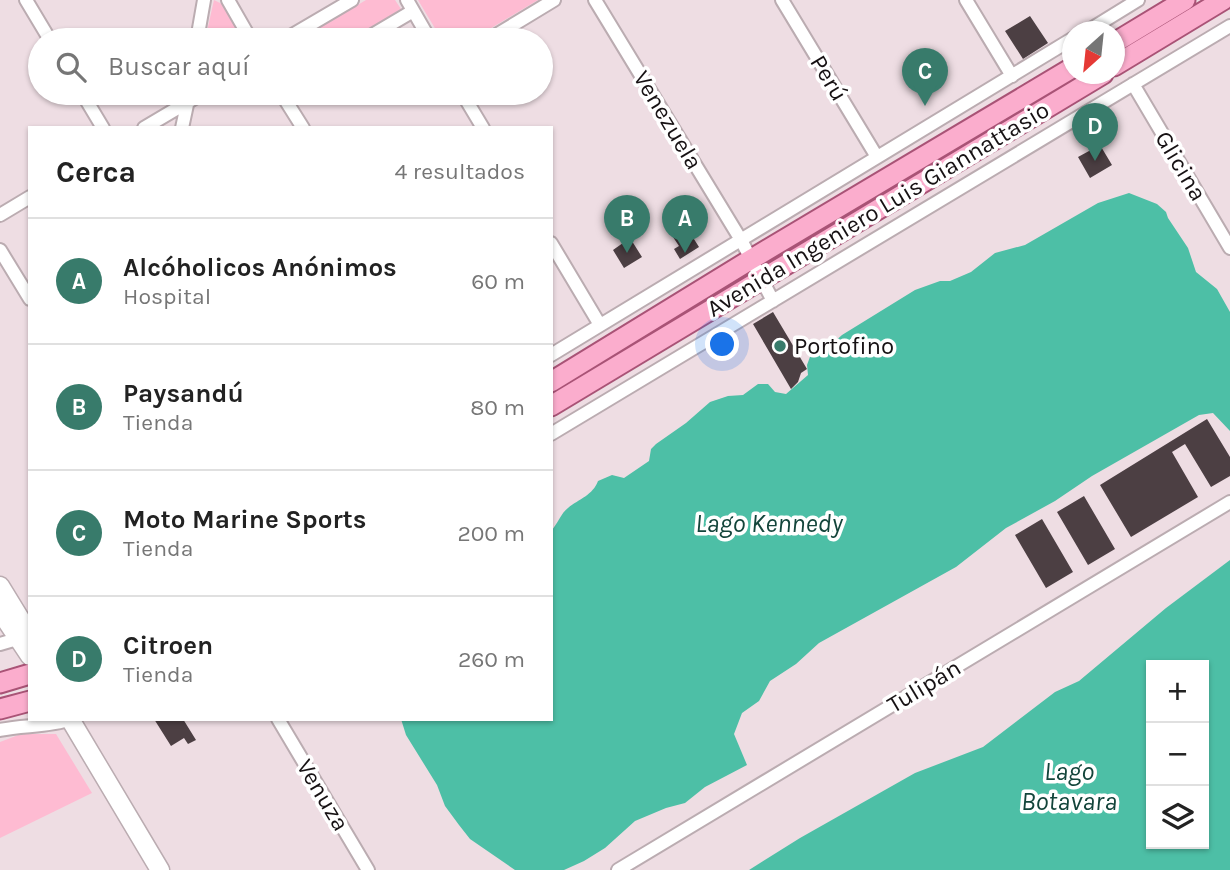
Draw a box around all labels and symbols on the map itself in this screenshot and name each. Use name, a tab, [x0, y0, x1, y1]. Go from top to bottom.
north arrow	[1062, 21, 1125, 84]
pin: C	[902, 48, 948, 106]
street label: Perú	[804, 50, 854, 106]
street label: Venezuela	[628, 66, 708, 174]
street label: Avenida Ingeniero Luis Giannattasio	[702, 95, 1054, 323]
pin: D	[1072, 103, 1118, 161]
street label: Glicina	[1149, 126, 1213, 206]
pin: B	[604, 195, 650, 253]
pin: A	[662, 195, 708, 253]
your location	[705, 327, 739, 361]
place label: Portofino	[794, 332, 894, 360]
marker: Portofino	[772, 338, 788, 354]
water label: Lago Kennedy	[695, 508, 843, 539]
street label: Tulipán	[882, 653, 966, 719]
street label: Venuza	[291, 754, 355, 836]
water label: Lago Botavara	[1021, 756, 1117, 817]

